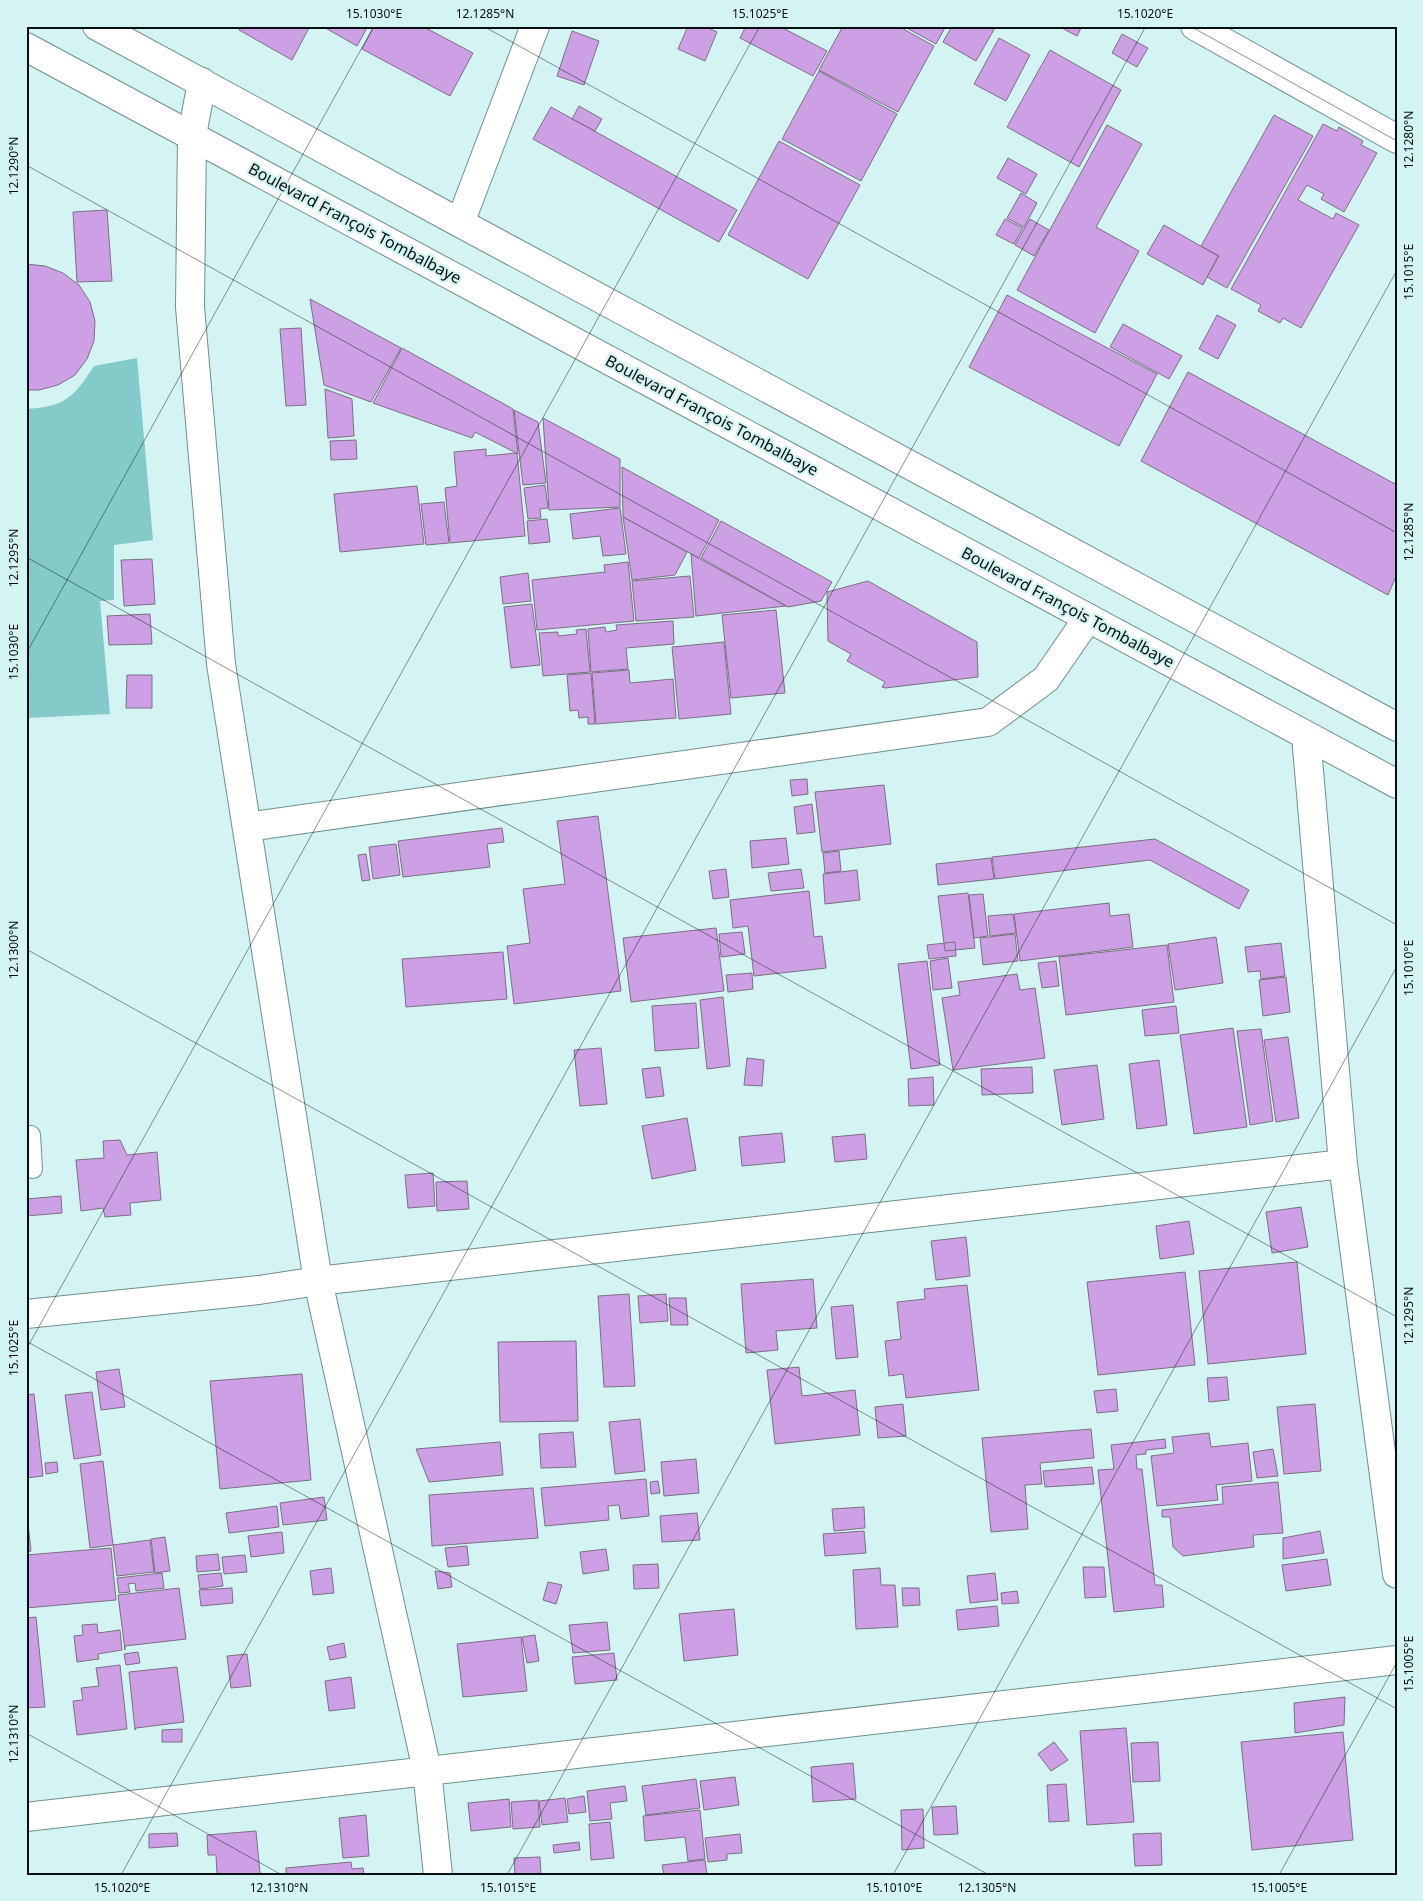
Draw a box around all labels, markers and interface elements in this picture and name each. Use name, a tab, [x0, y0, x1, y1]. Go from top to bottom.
text: 15.1030°E	[346, 5, 402, 22]
text: 12.1285°N	[456, 5, 514, 22]
text: 15.1025°E	[732, 5, 788, 22]
text: 15.1020°E	[1117, 5, 1173, 22]
text: 12.1280°N	[1400, 111, 1417, 169]
text: 12.1290°N	[5, 137, 22, 195]
street label: Boulevard François Tombalbaye	[245, 157, 465, 289]
text: 15.1015°E	[1400, 244, 1417, 300]
street label: Boulevard François Tombalbaye	[602, 349, 822, 481]
text: 12.1285°N	[1400, 503, 1417, 561]
text: 12.1295°N	[5, 529, 22, 587]
street label: Boulevard François Tombalbaye	[958, 541, 1178, 673]
text: 15.1030°E	[5, 624, 22, 680]
text: 12.1300°N	[5, 921, 22, 979]
text: 15.1010°E	[1400, 940, 1417, 996]
text: 12.1295°N	[1400, 1287, 1417, 1345]
text: 15.1025°E	[5, 1320, 22, 1376]
text: 15.1005°E	[1400, 1636, 1417, 1692]
text: 12.1310°N	[5, 1705, 22, 1763]
text: 15.1020°E	[94, 1879, 150, 1896]
text: 12.1310°N	[250, 1879, 308, 1896]
text: 15.1015°E	[480, 1879, 536, 1896]
text: 15.1010°E	[866, 1879, 922, 1896]
text: 12.1305°N	[958, 1879, 1016, 1896]
text: 15.1005°E	[1251, 1879, 1307, 1896]

